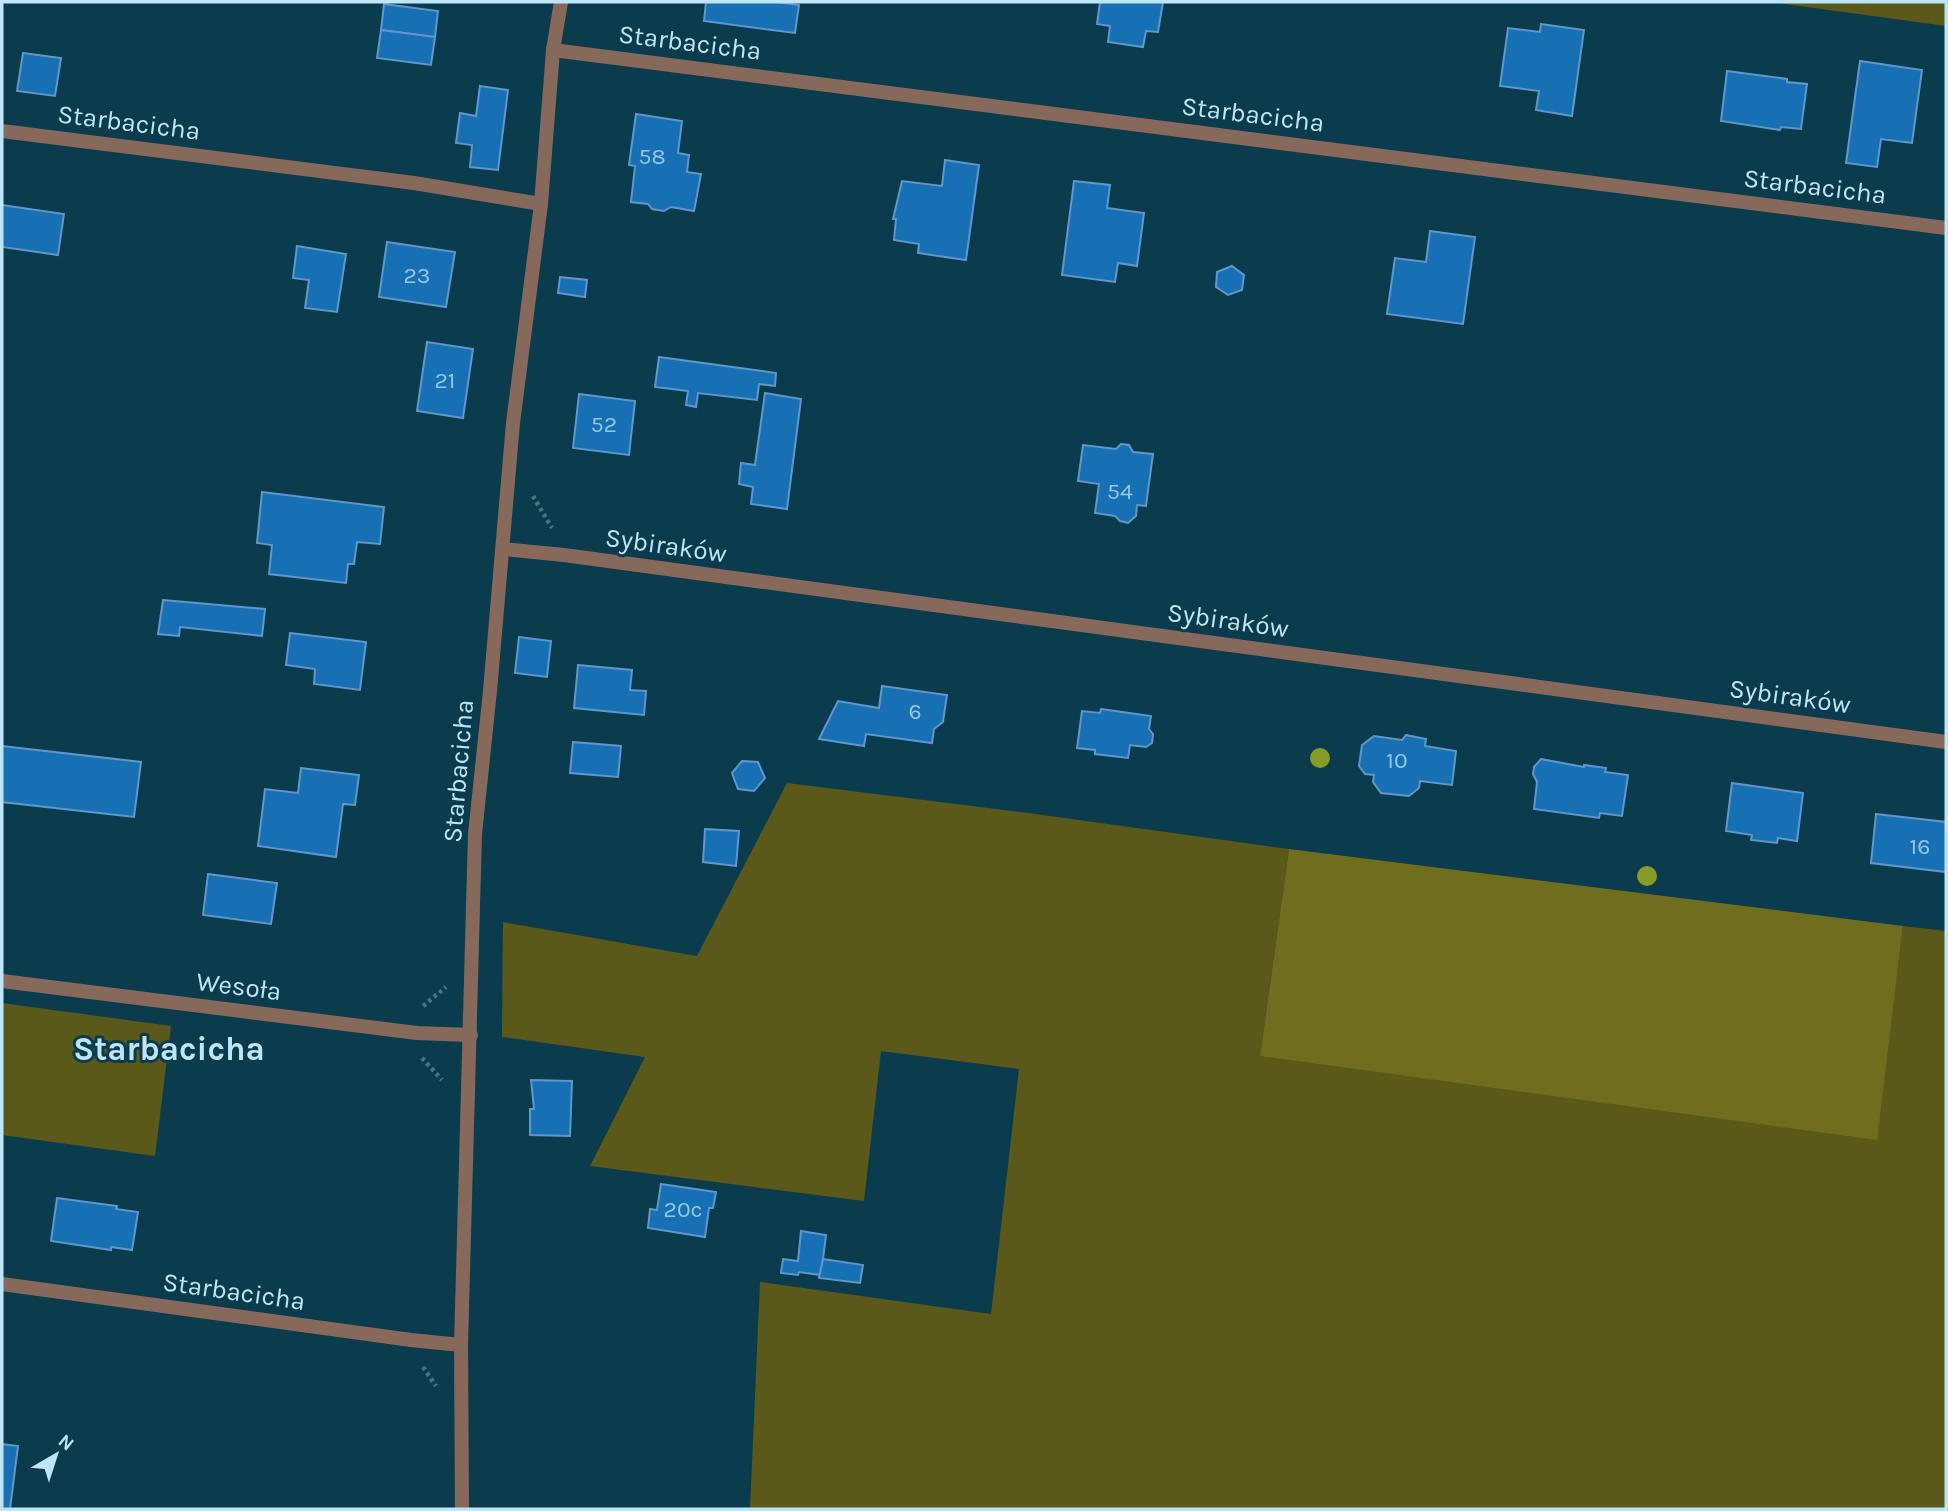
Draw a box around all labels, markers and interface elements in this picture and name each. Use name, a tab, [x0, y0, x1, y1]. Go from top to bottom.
street label: Starbacicha	[617, 18, 763, 67]
street label: Starbacicha	[1180, 90, 1326, 139]
street label: Starbacicha	[56, 98, 202, 147]
house number: 58	[638, 143, 666, 170]
street label: Starbacicha	[1742, 162, 1888, 211]
house number: 23	[404, 262, 430, 289]
house number: 21	[435, 367, 455, 394]
house number: 52	[591, 411, 617, 438]
house number: 54	[1107, 478, 1133, 505]
street label: Sybiraków	[603, 522, 729, 569]
street label: Sybiraków	[1165, 597, 1291, 644]
street label: Sybiraków	[1727, 673, 1853, 720]
street label: Starbacicha	[437, 698, 480, 844]
house number: 6	[908, 698, 922, 725]
house number: 10	[1386, 747, 1408, 774]
house number: 16	[1910, 833, 1930, 860]
street label: Wesoła	[195, 966, 283, 1007]
district label: Starbacicha	[73, 1030, 265, 1068]
house number: 20c	[664, 1196, 702, 1223]
street label: Starbacicha	[161, 1266, 307, 1317]
north arrow	[21, 1420, 91, 1490]
text: N	[54, 1430, 78, 1455]

